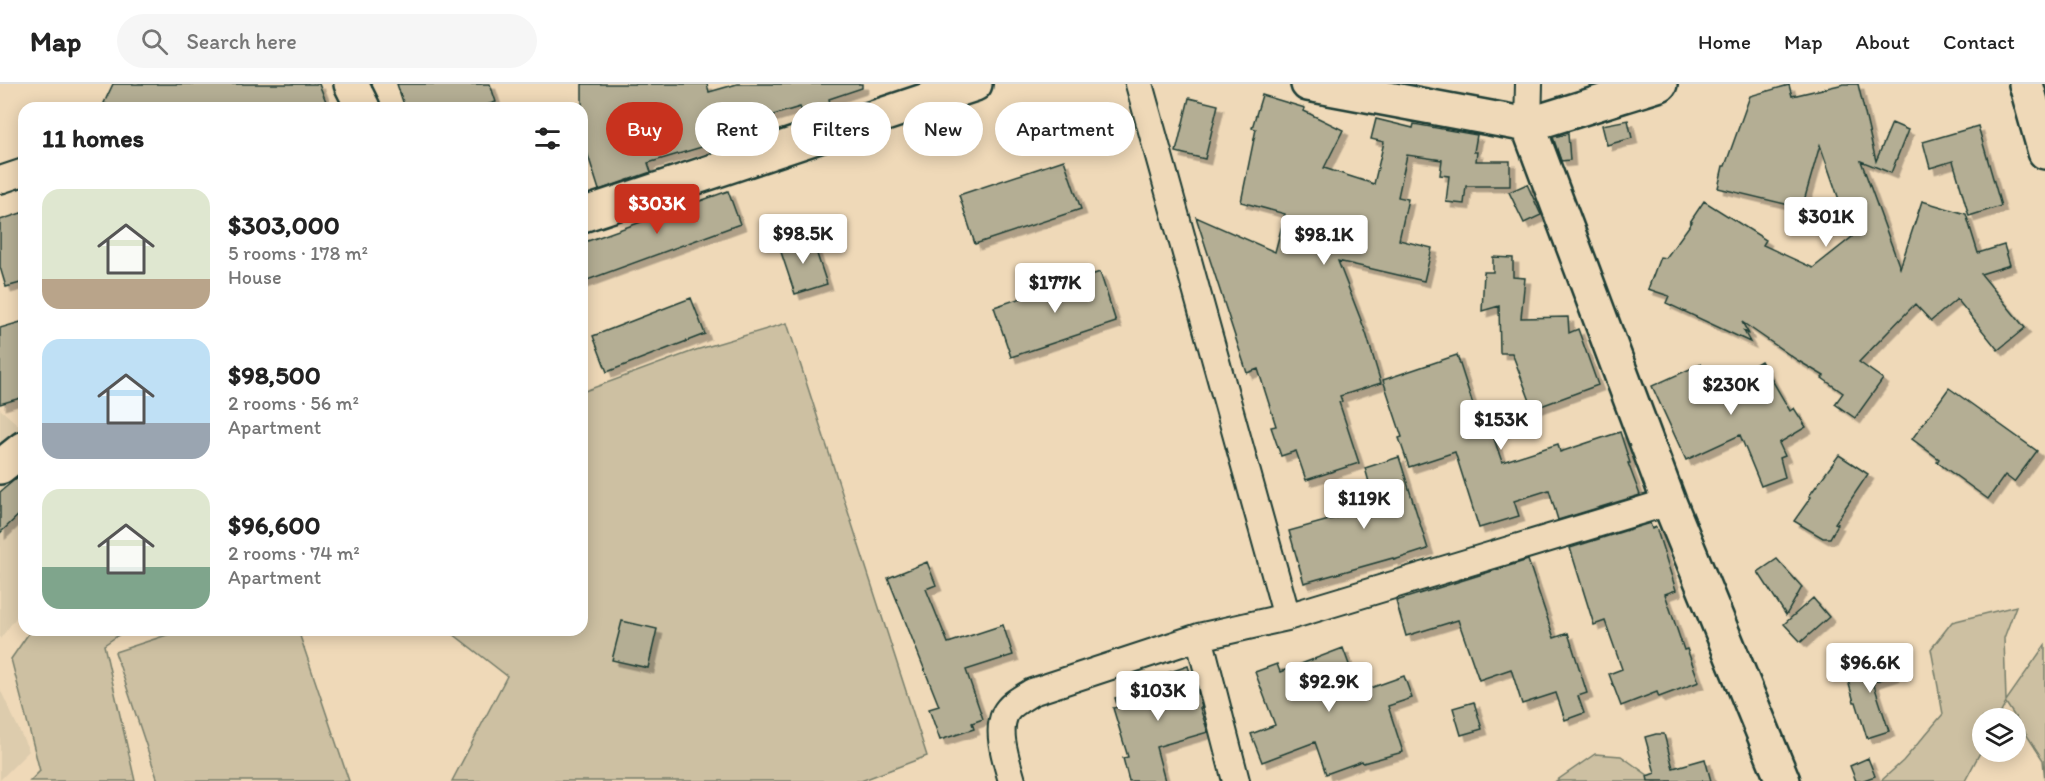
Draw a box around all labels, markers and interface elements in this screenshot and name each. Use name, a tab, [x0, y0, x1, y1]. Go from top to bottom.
search box	[117, 14, 537, 68]
text: Map	[30, 24, 81, 58]
icon: search	[138, 25, 171, 58]
text: Search here	[186, 28, 297, 55]
text: Home	[1698, 29, 1751, 54]
text: Map	[1784, 29, 1823, 54]
text: About	[1856, 29, 1910, 54]
text: Contact	[1943, 29, 2015, 54]
chip: Buy	[606, 102, 683, 156]
chip: Rent	[695, 102, 779, 156]
chip: Filters	[791, 102, 891, 156]
chip: New	[903, 102, 983, 156]
chip: Apartment	[995, 102, 1135, 156]
text: 11 homes	[42, 122, 144, 154]
icon: filters	[531, 122, 564, 155]
pin: $303K	[615, 184, 699, 235]
text: $303K	[628, 191, 686, 215]
pin: $301K	[1784, 197, 1868, 248]
text: $301K	[1798, 204, 1854, 228]
text: $303,000	[228, 209, 340, 241]
icon: home	[90, 213, 162, 285]
pin: $98.5K	[754, 214, 852, 265]
pin: $98.1K	[1275, 215, 1373, 266]
text: $98.5K	[773, 221, 833, 245]
text: $98.1K	[1295, 222, 1353, 246]
text: 5 rooms · 178 m²	[228, 241, 368, 265]
pin: $177K	[1013, 263, 1097, 314]
text: House	[228, 265, 282, 289]
text: $177K	[1029, 270, 1081, 294]
text: $98,500	[228, 359, 321, 391]
icon: home	[90, 363, 162, 435]
pin: $230K	[1689, 365, 1773, 416]
text: $230K	[1703, 372, 1759, 396]
text: 2 rooms · 56 m²	[228, 391, 359, 415]
pin: $153K	[1459, 400, 1543, 451]
text: $153K	[1474, 407, 1528, 431]
text: Apartment	[228, 415, 321, 439]
pin: $119K	[1322, 479, 1406, 530]
text: $119K	[1338, 486, 1390, 510]
text: $96,600	[228, 509, 320, 541]
icon: home	[90, 513, 162, 585]
text: 2 rooms · 74 m²	[228, 541, 360, 565]
text: Apartment	[228, 565, 321, 589]
pin: $96.6K	[1821, 643, 1919, 694]
text: $96.6K	[1840, 650, 1900, 674]
pin: $92.9K	[1280, 662, 1378, 713]
text: $92.9K	[1299, 669, 1359, 693]
pin: $103K	[1116, 671, 1200, 722]
text: $103K	[1130, 678, 1186, 702]
map controls	[1972, 708, 2026, 762]
button: layers	[1972, 708, 2026, 762]

